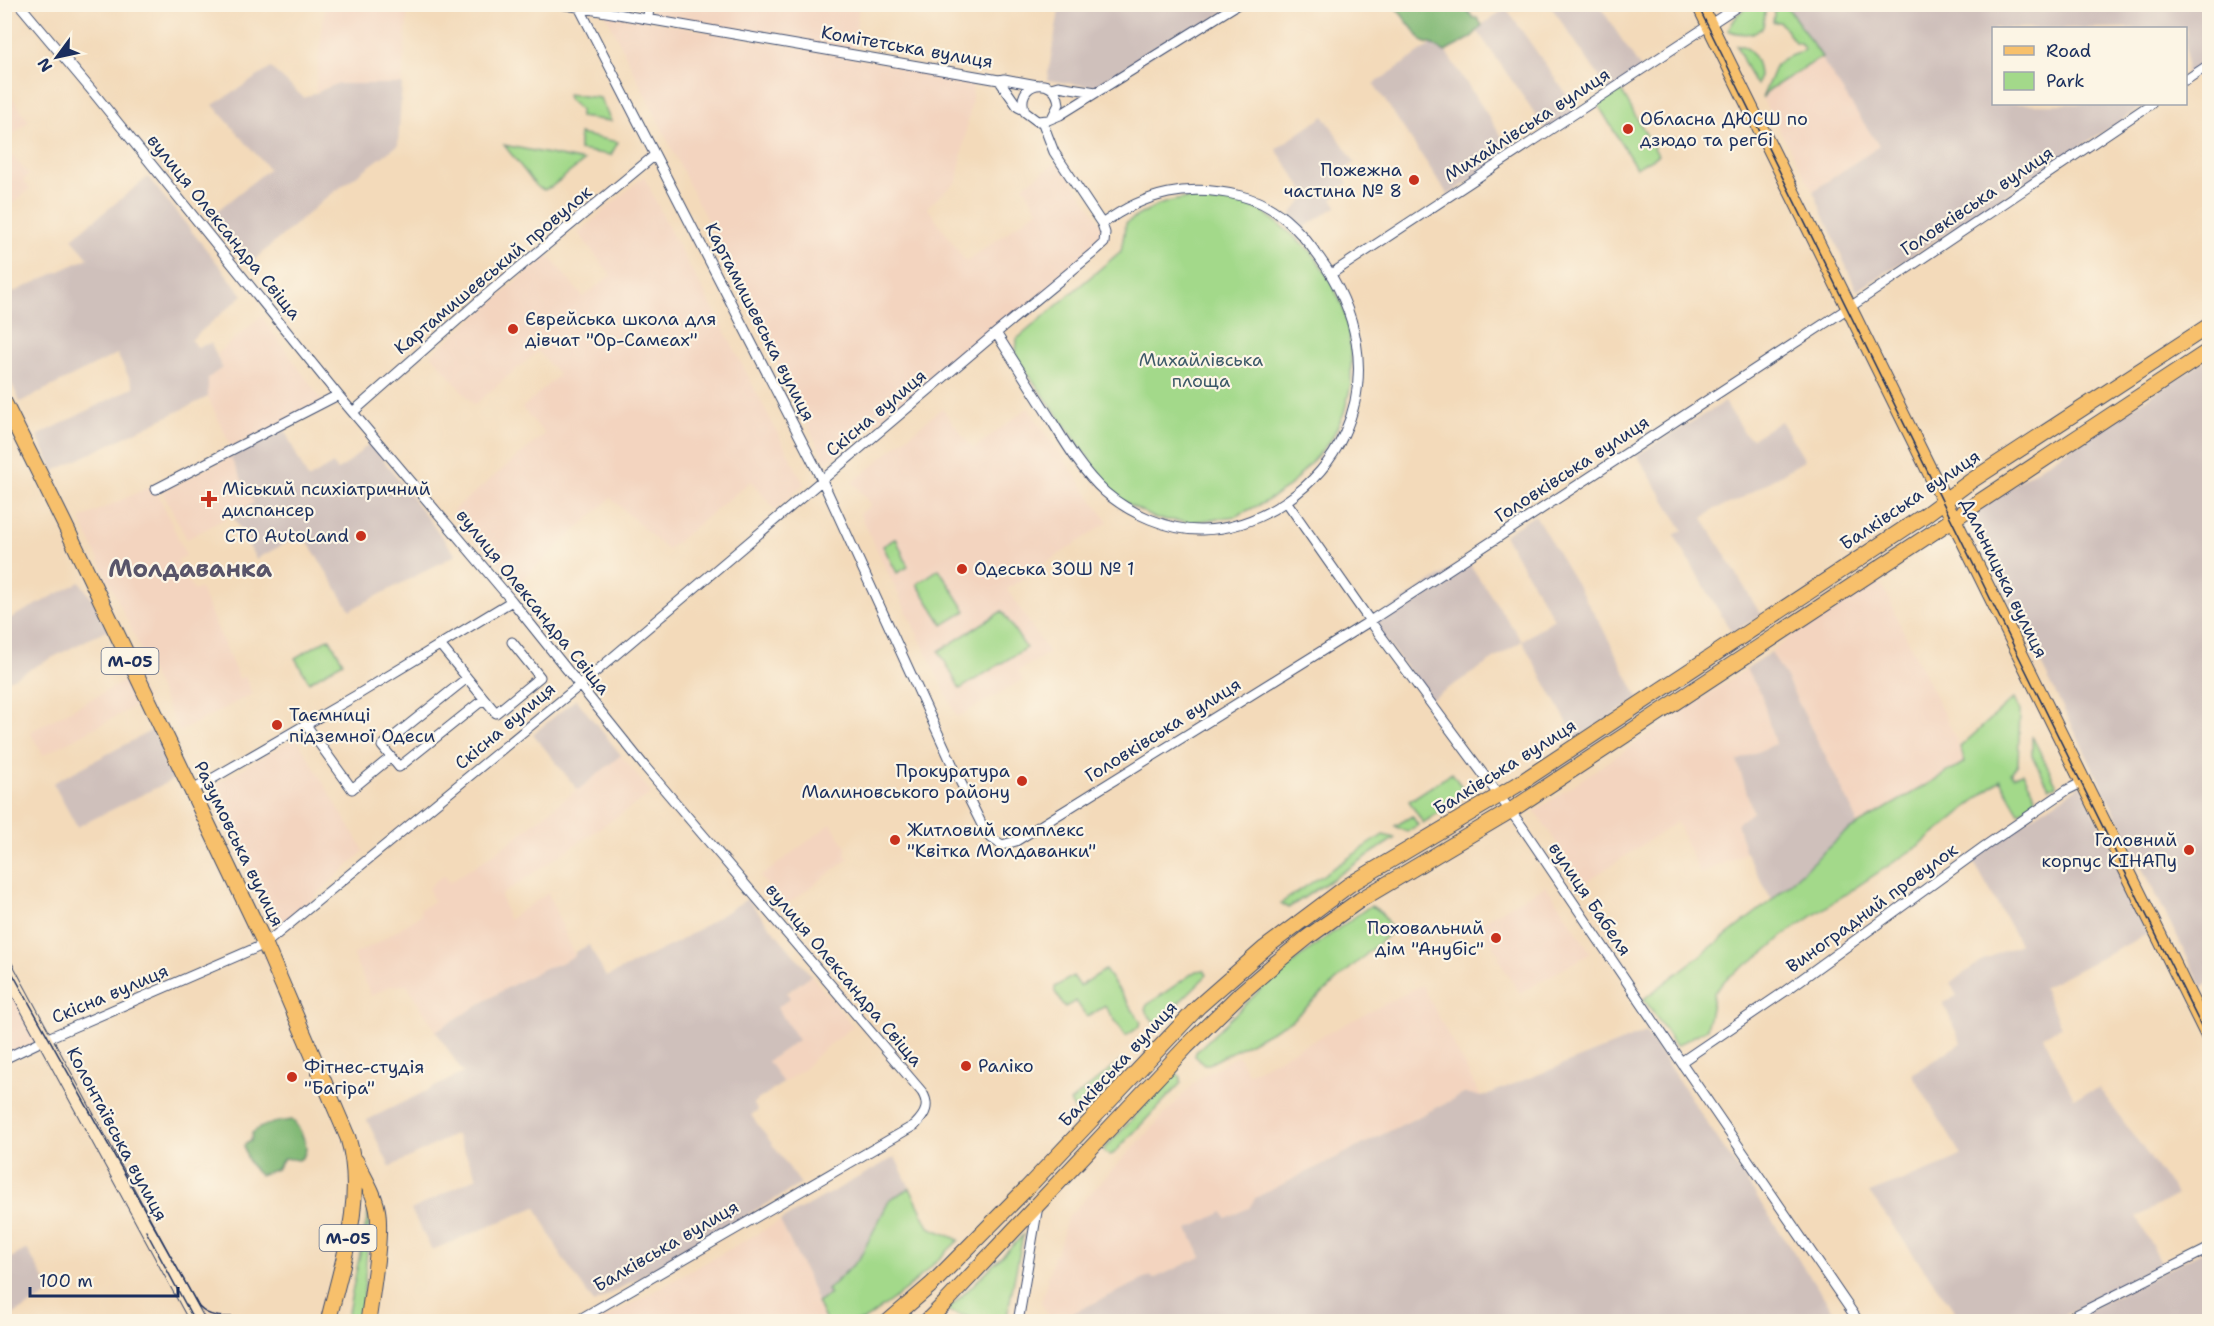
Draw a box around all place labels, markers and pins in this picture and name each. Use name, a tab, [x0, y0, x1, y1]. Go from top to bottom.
place label: Обласна ДЮСШ по дзюдо та регбі	[1640, 107, 1808, 152]
marker: Обласна ДЮСШ по дзюдо та регбі	[1621, 122, 1635, 136]
place label: Пожежна частина № 8	[1284, 158, 1402, 203]
marker: Пожежна частина № 8	[1407, 173, 1421, 187]
place label: Єврейська школа для дівчат "Ор-Самєах"	[525, 307, 716, 352]
marker: Єврейська школа для дівчат "Ор-Самєах"	[506, 322, 520, 336]
place label: Міський психіатричний диспансер	[222, 477, 431, 522]
marker: Міський психіатричний диспансер	[200, 490, 218, 508]
place label: СТО AutoLand	[225, 524, 349, 548]
marker: СТО AutoLand	[354, 529, 368, 543]
place label: Одеська ЗОШ № 1	[974, 557, 1135, 581]
marker: Одеська ЗОШ № 1	[955, 562, 969, 576]
place label: Таємниці підземної Одеси	[289, 703, 435, 748]
marker: Таємниці підземної Одеси	[270, 718, 284, 732]
place label: Прокуратура Малиновського району	[802, 759, 1010, 804]
marker: Прокуратура Малиновського району	[1015, 774, 1029, 788]
place label: Житловий комплекс "Квітка Молдаванки"	[907, 818, 1096, 863]
place label: Головний корпус КІНАПу	[2042, 828, 2177, 873]
marker: Житловий комплекс "Квітка Молдаванки"	[888, 833, 902, 847]
marker: Головний корпус КІНАПу	[2182, 843, 2196, 857]
place label: Поховальний дім "Анубіс"	[1367, 916, 1484, 961]
marker: Поховальний дім "Анубіс"	[1489, 931, 1503, 945]
place label: Раліко	[978, 1054, 1034, 1078]
place label: Фітнес-студія "Багіра"	[304, 1055, 424, 1100]
marker: Раліко	[959, 1059, 973, 1073]
marker: Фітнес-студія "Багіра"	[285, 1070, 299, 1084]

